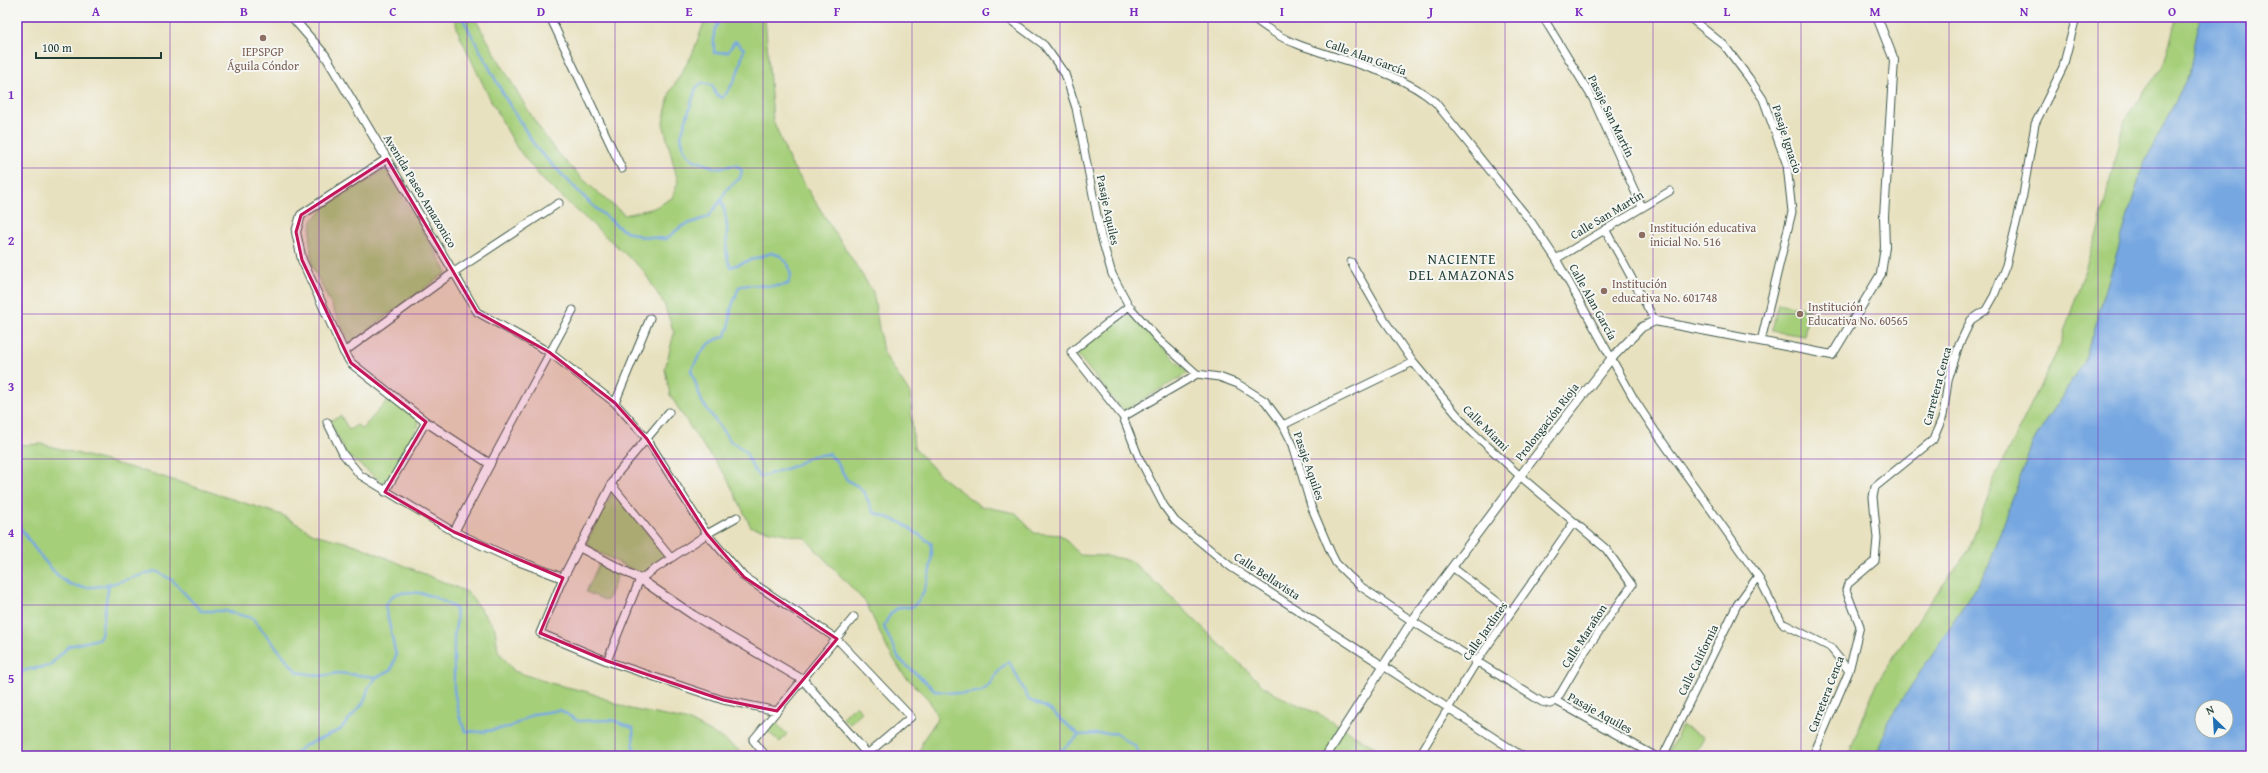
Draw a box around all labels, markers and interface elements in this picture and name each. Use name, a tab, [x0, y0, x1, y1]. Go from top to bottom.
text: A	[92, 2, 101, 21]
text: B	[240, 2, 248, 21]
text: C	[389, 2, 397, 21]
text: D	[537, 2, 545, 21]
text: E	[686, 2, 693, 21]
text: F	[834, 2, 841, 21]
text: G	[982, 2, 990, 21]
text: H	[1129, 2, 1139, 21]
text: I	[1280, 2, 1284, 21]
text: J	[1427, 2, 1434, 21]
text: K	[1575, 2, 1584, 21]
text: L	[1724, 2, 1731, 21]
text: M	[1869, 2, 1881, 21]
text: N	[2020, 2, 2029, 21]
text: O	[2168, 2, 2176, 21]
marker: IEPSPGP Águila Cóndor	[258, 33, 268, 43]
scale bar	[36, 34, 161, 60]
street label: Calle Alan García	[1323, 34, 1409, 79]
text: 100 m	[42, 39, 72, 56]
place label: IEPSPGP Águila Cóndor	[227, 43, 299, 74]
street label: Pasaje San Martín	[1584, 72, 1639, 160]
text: 1	[8, 85, 14, 104]
street label: Pasaje Ignacio	[1768, 102, 1807, 175]
street label: Avenida Paseo Amazonico	[380, 131, 461, 251]
street label: Pasaje Aquiles	[1093, 173, 1124, 247]
street label: Calle San Martín	[1567, 186, 1647, 243]
place label: Institución educativa inicial No. 516	[1650, 219, 1757, 250]
marker: Institución educativa inicial No. 516	[1637, 230, 1647, 240]
text: 2	[8, 231, 15, 250]
district label: NACIENTE DEL AMAZONAS	[1409, 249, 1515, 285]
street label: Calle Alan García	[1565, 261, 1622, 343]
place label: Institución educativa No. 601748	[1612, 275, 1718, 306]
marker: Institución educativa No. 601748	[1599, 286, 1609, 296]
place label: Institución Educativa No. 60565	[1808, 298, 1908, 329]
marker: Institución Educativa No. 60565	[1795, 309, 1805, 319]
street label: Carretera Cenca	[1918, 345, 1955, 427]
text: 3	[8, 377, 14, 396]
street label: Prolongación Rioja	[1511, 379, 1583, 464]
street label: Calle Miami	[1459, 401, 1514, 455]
street label: Pasaje Aquiles	[1290, 429, 1329, 503]
text: 4	[8, 523, 15, 542]
street label: Calle Bellavista	[1231, 548, 1304, 604]
street label: Calle Jardines	[1458, 598, 1511, 664]
street label: Calle Marañon	[1557, 600, 1611, 671]
street label: Calle California	[1673, 621, 1722, 698]
street label: Carretera Cenca	[1803, 653, 1848, 734]
text: 5	[8, 669, 15, 688]
street label: Pasaje Aquiles	[1565, 688, 1636, 737]
north arrow	[2194, 699, 2234, 739]
text: N	[2203, 701, 2217, 719]

